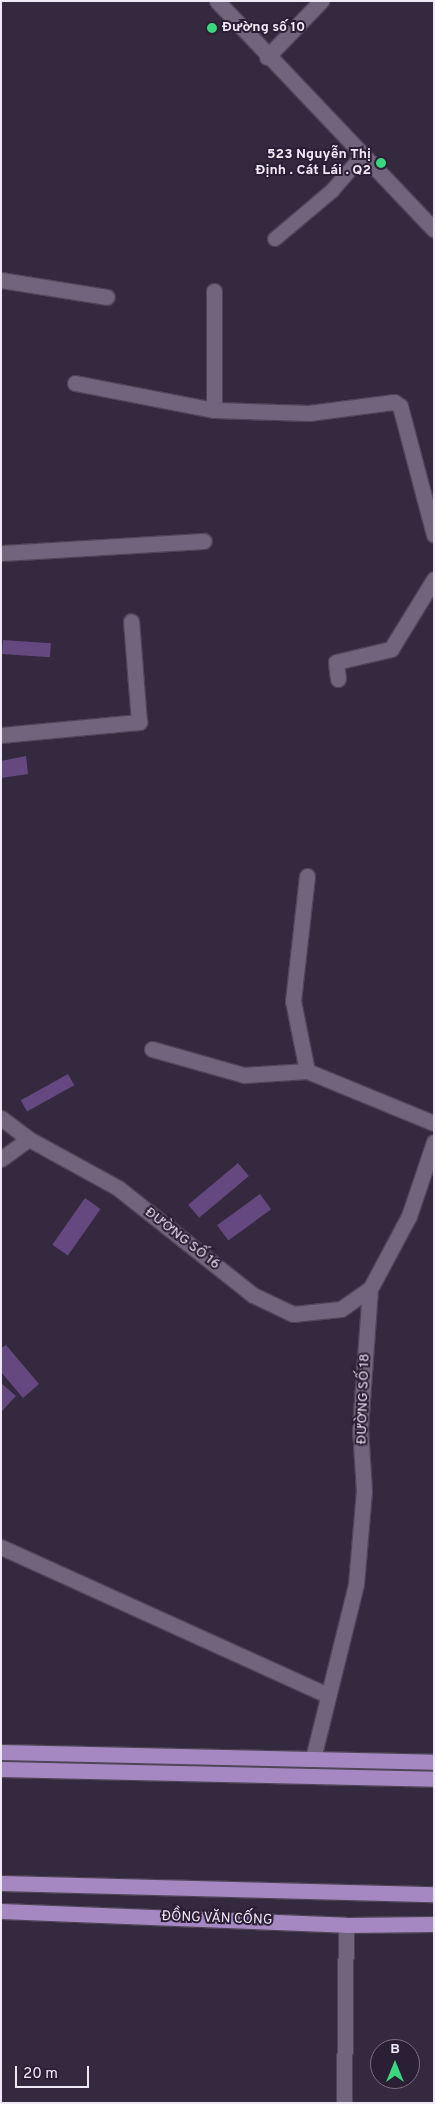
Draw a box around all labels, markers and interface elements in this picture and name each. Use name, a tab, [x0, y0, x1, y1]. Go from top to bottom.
place label: Đường số 10	[222, 20, 305, 36]
marker: Đường số 10	[206, 22, 218, 34]
place label: 523 Nguyễn Thị Định . Cát Lái . Q2	[256, 147, 371, 180]
marker: 523 Nguyễn Thị Định . Cát Lái . Q2	[375, 157, 387, 169]
street label: ĐƯỜNG SỐ 16	[141, 1205, 223, 1273]
street label: ĐƯỜNG SỐ 18	[354, 1353, 374, 1445]
street label: ĐỒNG VĂN CỐNG	[161, 1909, 273, 1929]
north arrow	[370, 2039, 420, 2089]
text: B	[390, 2041, 400, 2058]
scale bar	[18, 2056, 91, 2088]
text: 20 m	[23, 2065, 58, 2084]

